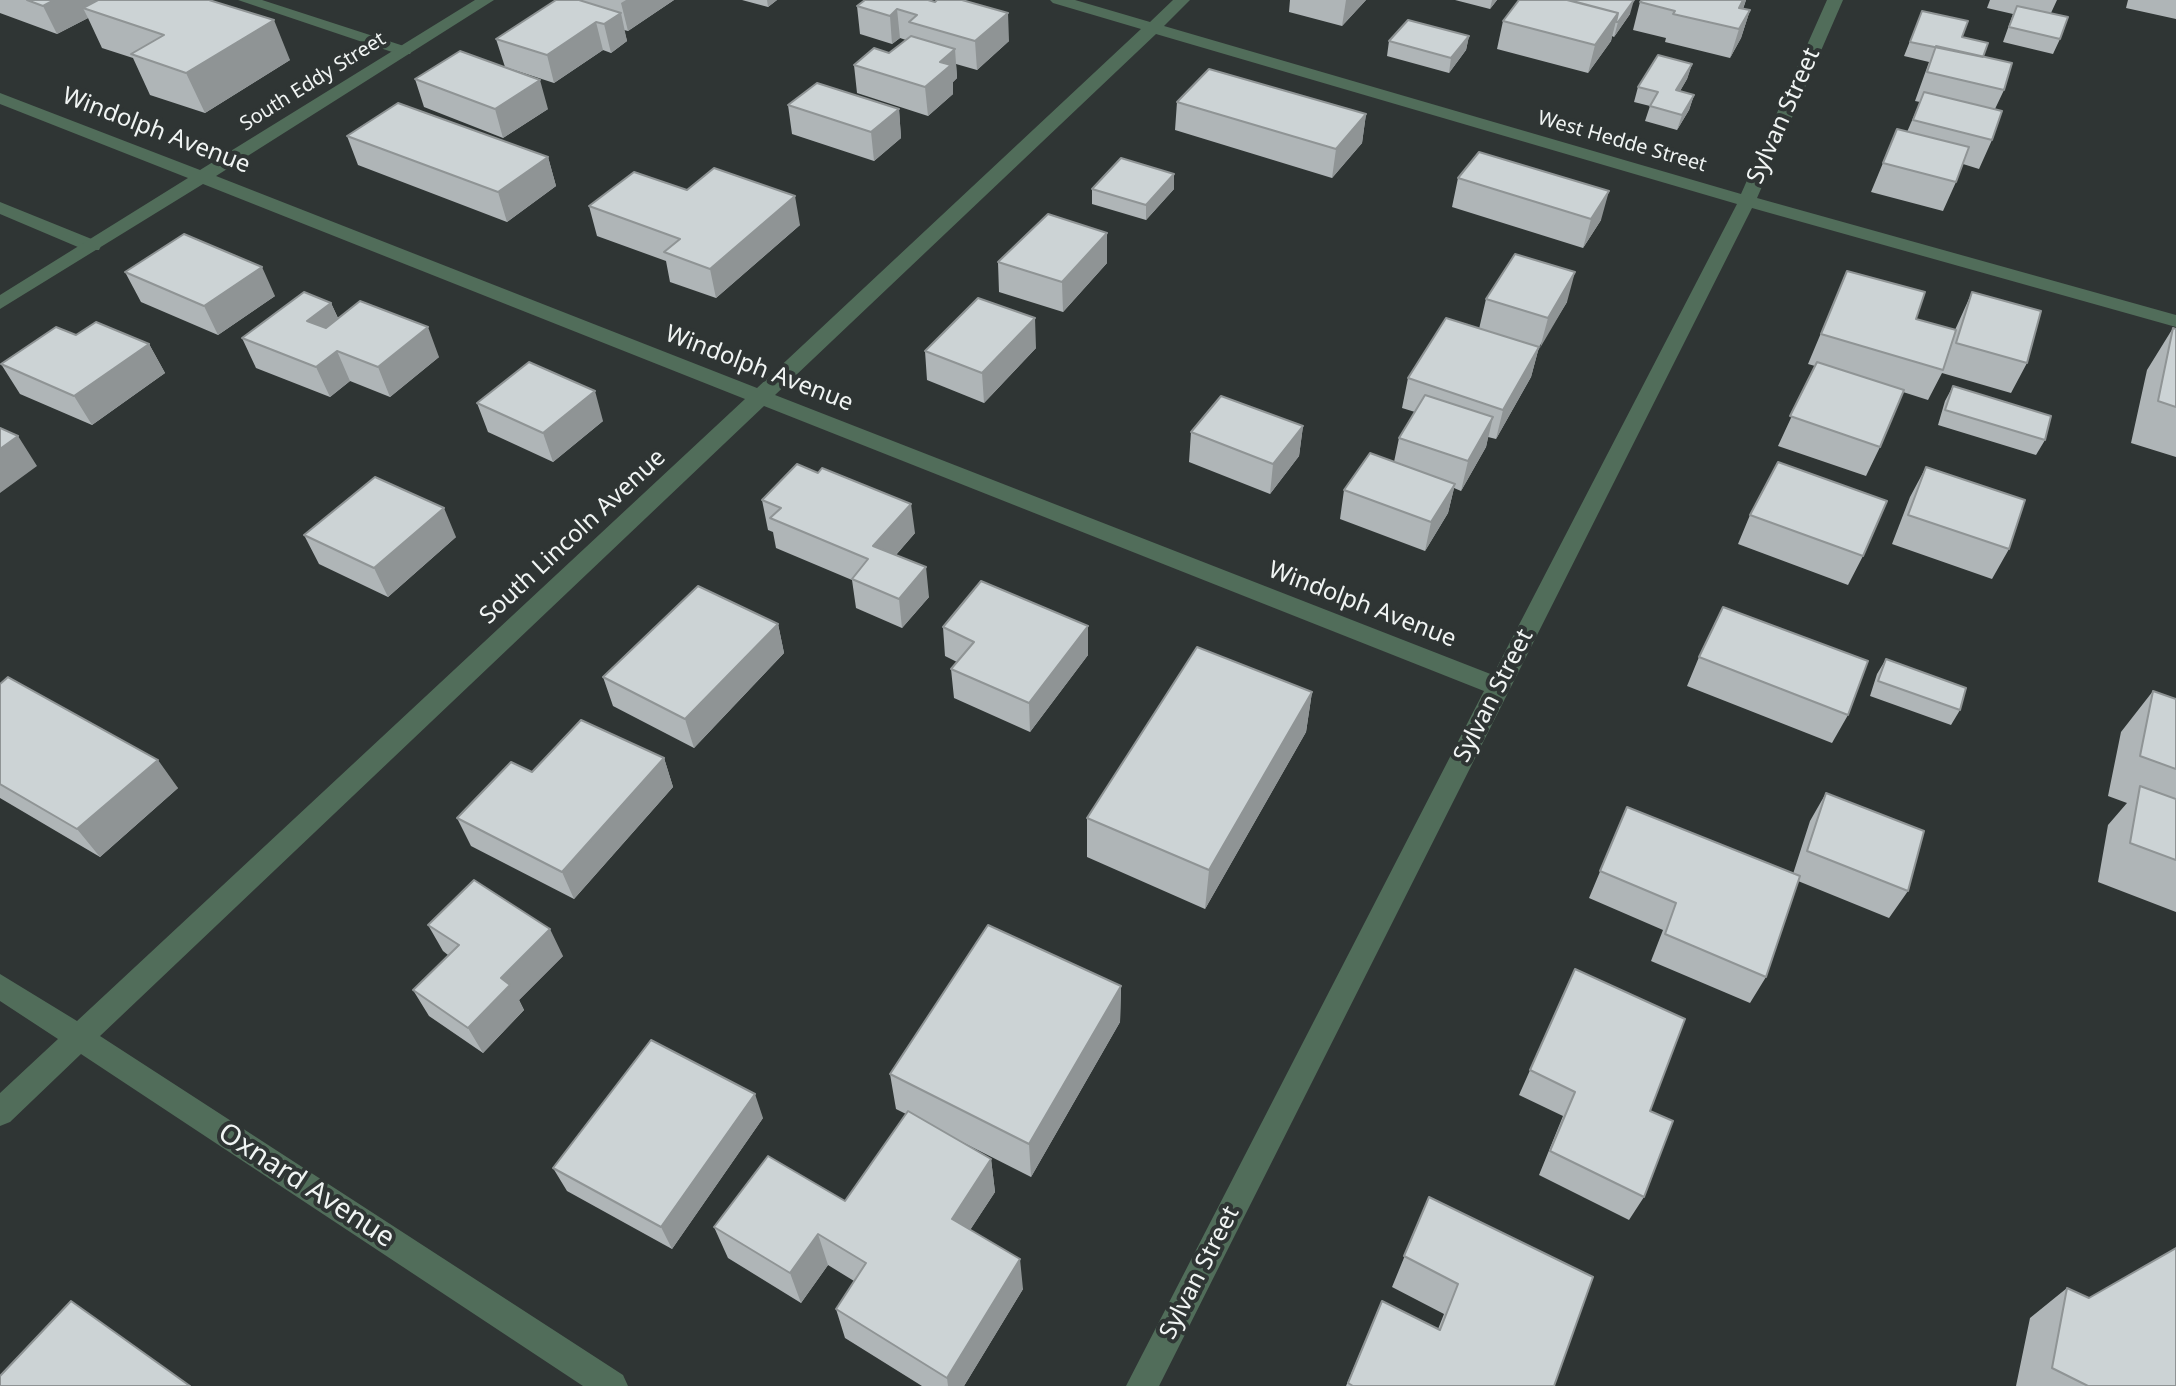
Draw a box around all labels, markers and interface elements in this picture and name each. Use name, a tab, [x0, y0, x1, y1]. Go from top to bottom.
street label: South Eddy Street	[236, 28, 390, 136]
street label: Sylvan Street	[1741, 44, 1827, 188]
street label: Windolph Avenue	[58, 82, 254, 180]
street label: West Hedde Street	[1535, 106, 1709, 178]
street label: Windolph Avenue	[661, 320, 857, 418]
street label: South Lincoln Avenue	[474, 443, 672, 631]
street label: Windolph Avenue	[1264, 556, 1460, 654]
street label: Sylvan Street	[1448, 625, 1540, 767]
street label: Oxnard Avenue	[212, 1116, 400, 1256]
street label: Sylvan Street	[1154, 1202, 1246, 1344]

